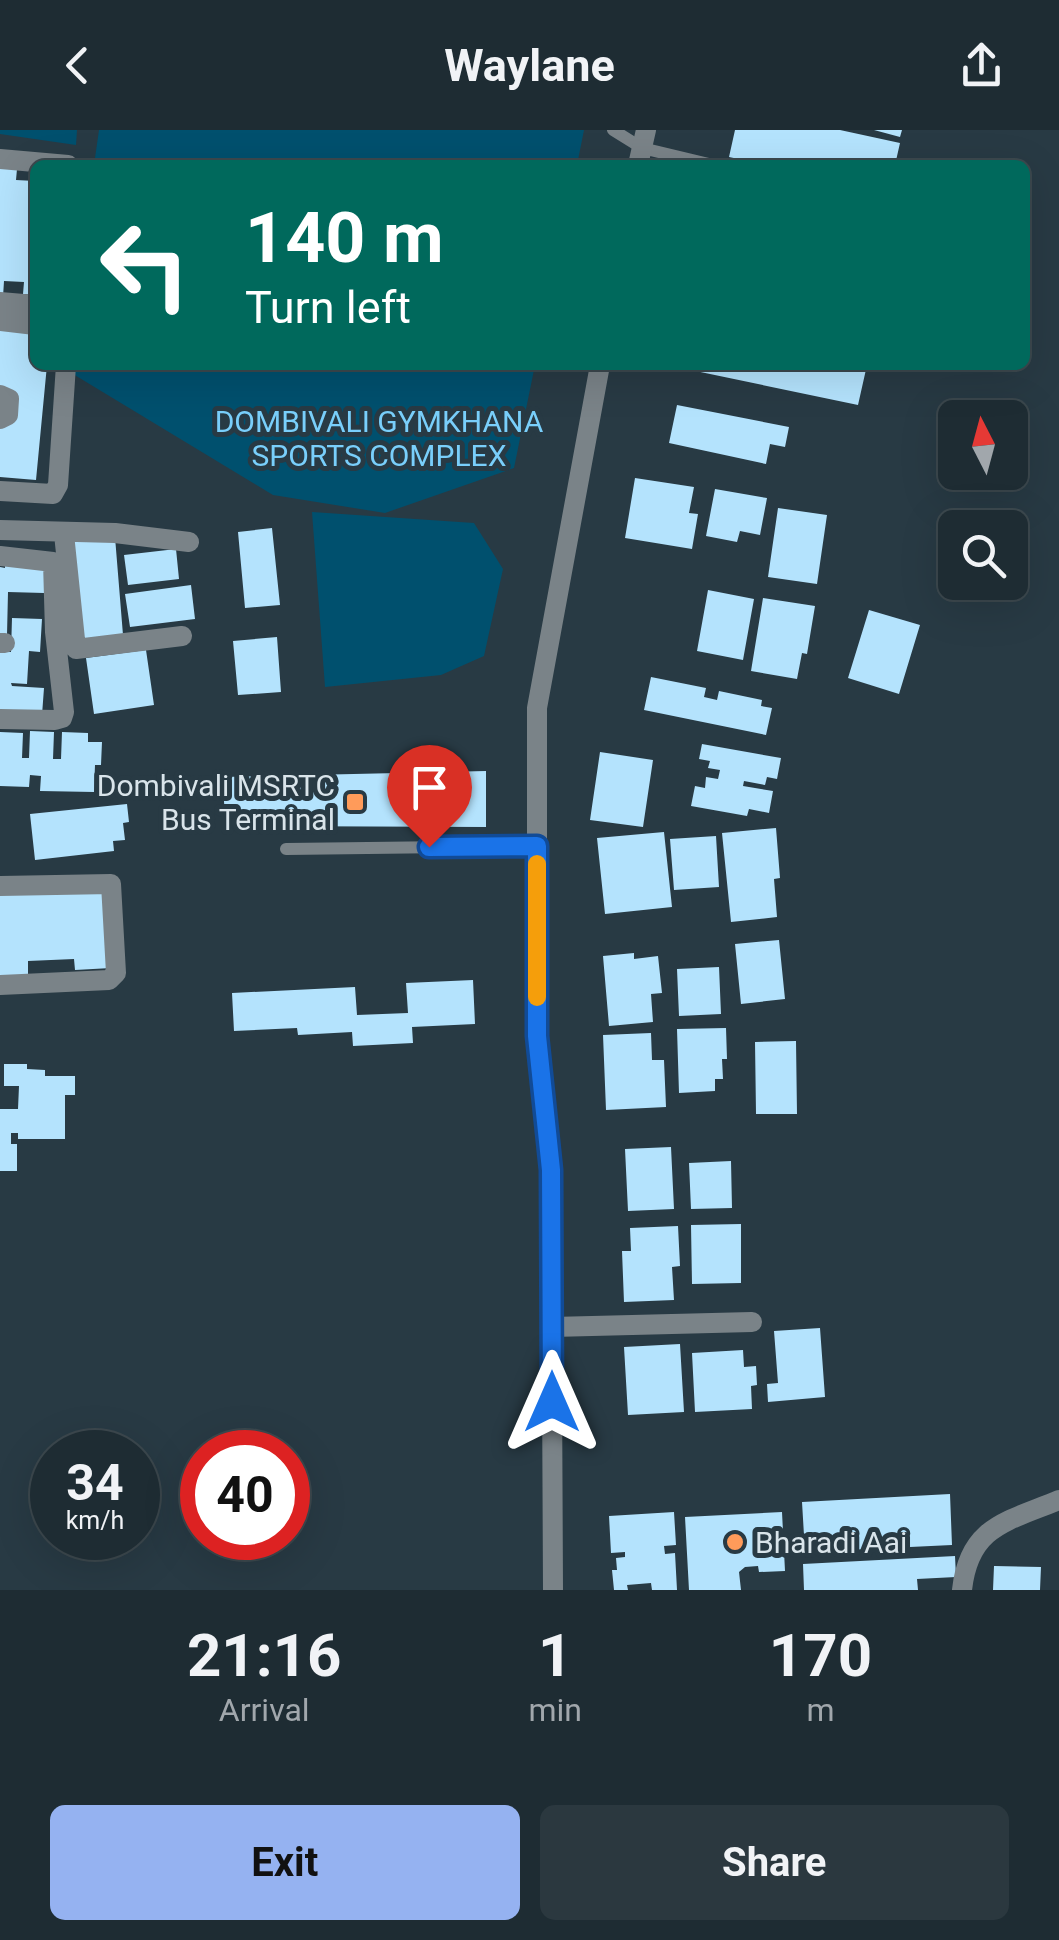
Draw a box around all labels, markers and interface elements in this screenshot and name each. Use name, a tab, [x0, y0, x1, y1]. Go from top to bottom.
icon: back	[50, 38, 105, 93]
icon: share	[954, 38, 1009, 93]
text: Waylane	[444, 39, 615, 92]
text: 140 m	[245, 197, 444, 279]
icon: left	[80, 200, 210, 330]
text: Turn left	[245, 281, 411, 334]
north arrow	[938, 400, 1028, 490]
map controls	[938, 400, 1028, 600]
park label: DOMBIVALI GYMKHANA SPORTS COMPLEX	[215, 404, 544, 473]
button: search	[938, 510, 1028, 600]
pin	[387, 745, 472, 848]
icon: arrive	[402, 760, 457, 815]
place label: Dombivali MSRTC Bus Terminal	[97, 768, 335, 837]
marker: Dombivali MSRTC Bus Terminal	[344, 791, 366, 813]
position arrow	[500, 1350, 604, 1454]
speed limit sign: 40	[180, 1430, 310, 1560]
text: 34	[66, 1454, 124, 1512]
text: km/h	[66, 1506, 124, 1535]
place label: Bharadi Aai	[755, 1525, 907, 1560]
marker: Bharadi Aai	[724, 1531, 746, 1553]
text: 21:16	[187, 1620, 342, 1691]
text: 1	[538, 1620, 572, 1691]
text: 170	[769, 1620, 872, 1691]
text: Arrival	[219, 1691, 310, 1729]
text: min	[528, 1691, 582, 1729]
text: m	[806, 1691, 834, 1729]
button: Exit	[50, 1805, 520, 1920]
button: Share	[540, 1805, 1009, 1920]

